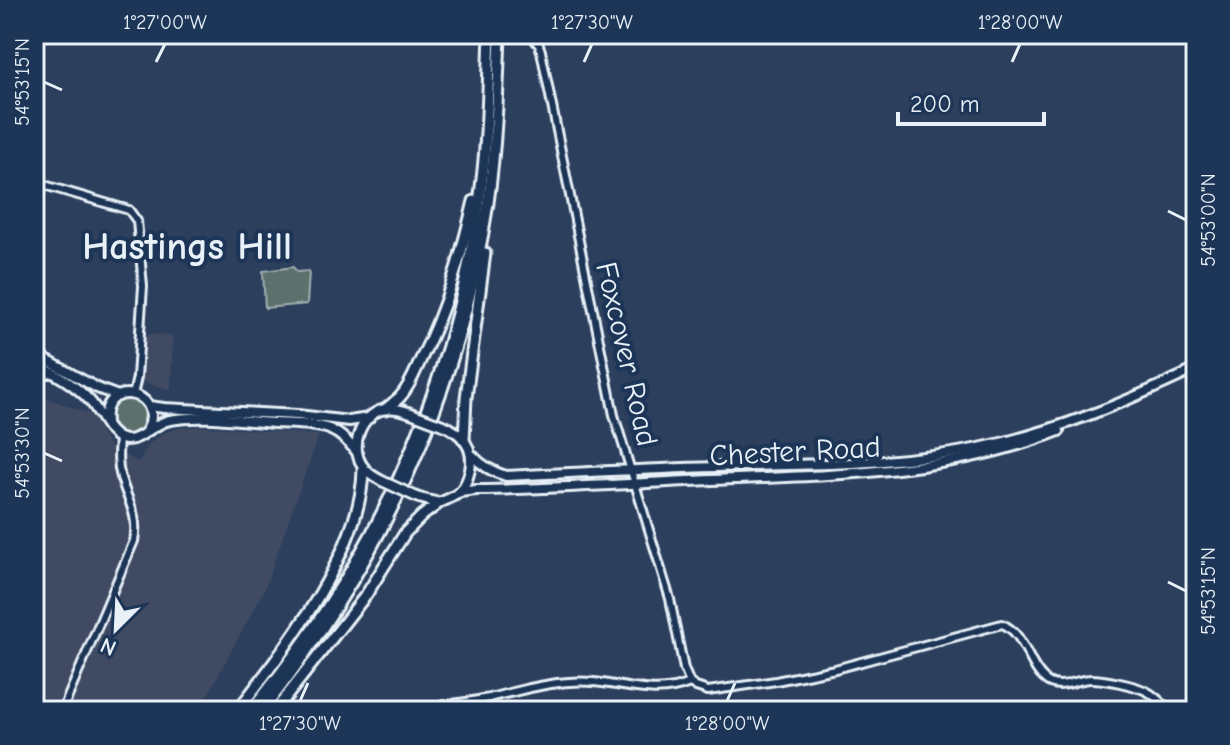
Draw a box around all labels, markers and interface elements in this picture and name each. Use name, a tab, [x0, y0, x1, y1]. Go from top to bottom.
text: 1°27'00"W	[123, 11, 208, 34]
text: 1°27'30"W	[551, 11, 634, 34]
text: 1°28'00"W	[978, 11, 1063, 34]
text: 54°53'15"N	[11, 38, 34, 126]
scale bar	[898, 76, 1044, 126]
text: 200 m	[910, 90, 980, 118]
text: 54°53'00"N	[1197, 173, 1220, 267]
district label: Hastings Hill	[82, 225, 292, 269]
street label: Foxcover Road	[588, 259, 665, 450]
text: 54°53'30"N	[11, 407, 34, 499]
street label: Chester Road	[709, 430, 882, 473]
text: 54°53'15"N	[1197, 547, 1220, 635]
north arrow	[76, 589, 156, 669]
text: N	[96, 632, 120, 661]
text: 1°27'30"W	[259, 712, 342, 735]
text: 1°28'00"W	[685, 712, 770, 735]

